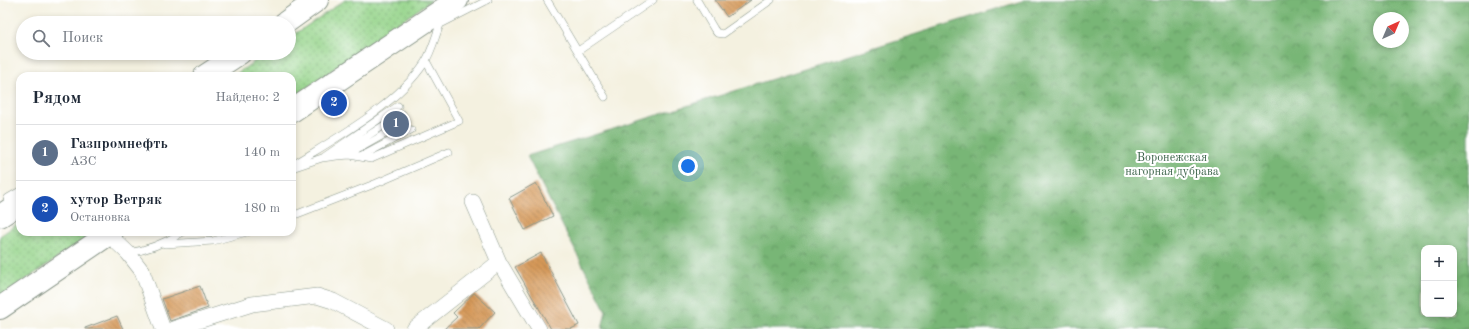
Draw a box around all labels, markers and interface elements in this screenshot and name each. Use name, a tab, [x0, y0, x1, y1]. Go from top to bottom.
north arrow	[1373, 12, 1409, 48]
search box	[16, 16, 296, 60]
icon: search	[30, 27, 52, 49]
text: Поиск	[62, 31, 103, 46]
pin: 2	[321, 88, 347, 118]
text: Рядом	[32, 90, 81, 107]
text: Найдено: 2	[216, 91, 280, 104]
pin: 1	[383, 109, 409, 139]
text: Газпромнефть	[70, 137, 168, 152]
text: 1	[41, 146, 49, 159]
text: 140 m	[243, 146, 280, 159]
park label: Воронежская нагорная дубрава	[1125, 152, 1219, 178]
text: АЗС	[70, 155, 96, 168]
your location	[678, 156, 698, 176]
text: хутор Ветряк	[70, 193, 162, 208]
text: 2	[41, 202, 49, 215]
text: 180 m	[243, 202, 280, 215]
text: Остановка	[70, 211, 130, 224]
map controls	[1421, 245, 1457, 317]
button: +	[1421, 245, 1457, 281]
button: −	[1421, 281, 1457, 317]

